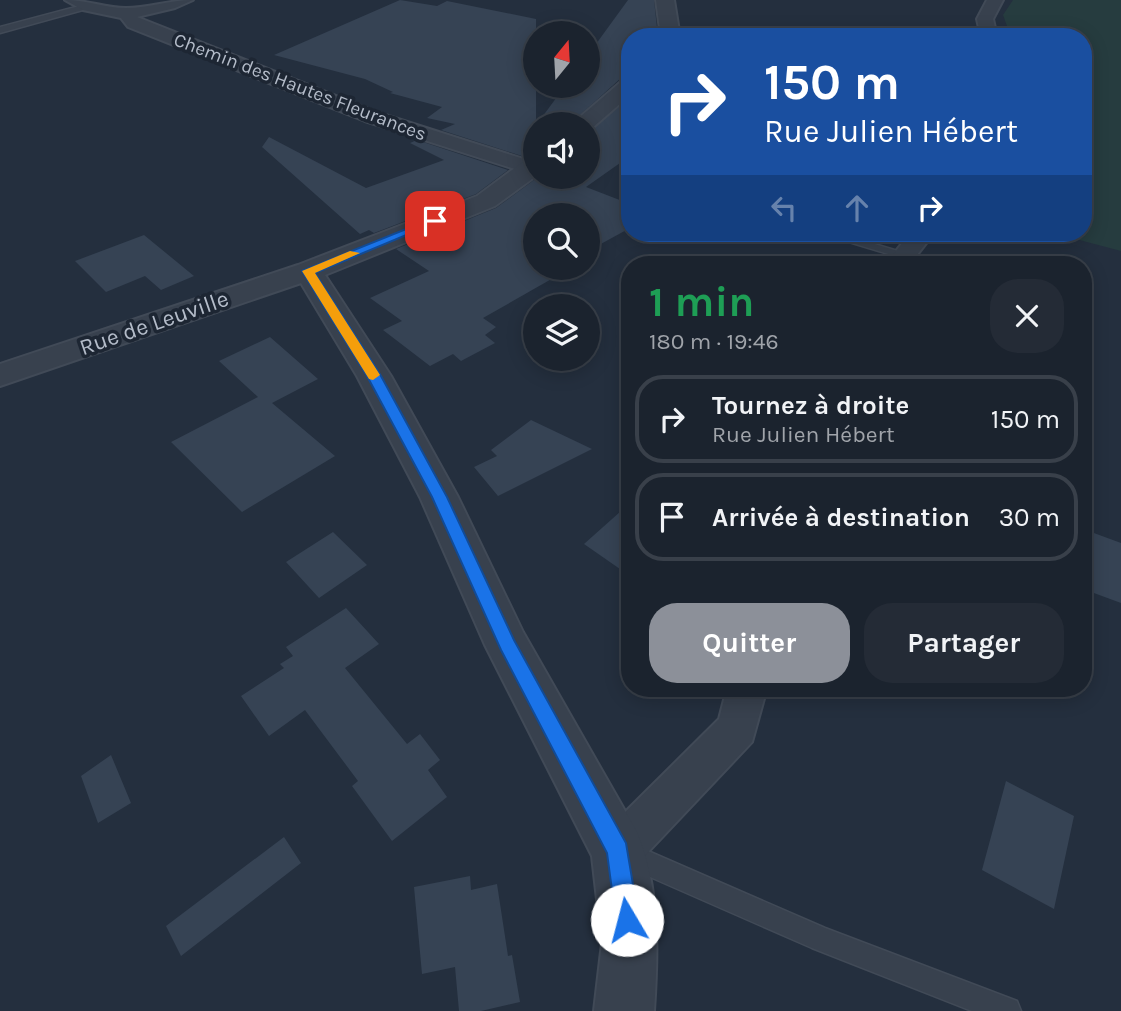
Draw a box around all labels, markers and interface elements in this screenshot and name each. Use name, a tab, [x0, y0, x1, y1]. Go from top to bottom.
north arrow	[523, 21, 600, 98]
map controls	[523, 21, 600, 371]
street label: Chemin des Hautes Fleurances	[171, 29, 429, 145]
text: 150 m	[764, 54, 900, 111]
icon: right	[649, 56, 740, 147]
button: sound	[523, 112, 600, 189]
text: Rue Julien Hébert	[764, 113, 1018, 150]
icon: left	[765, 189, 803, 227]
icon: ahead	[838, 189, 876, 227]
icon: right	[911, 189, 949, 227]
pin	[405, 191, 465, 251]
icon: arrive	[416, 202, 454, 240]
button: search	[523, 203, 600, 280]
text: 1 min	[649, 277, 754, 327]
button: close	[990, 279, 1064, 353]
street label: Rue de Leuville	[76, 285, 232, 361]
button: layers	[523, 294, 600, 371]
text: 180 m · 19:46	[649, 328, 779, 355]
text: Tournez à droite	[712, 390, 909, 421]
icon: right	[653, 400, 691, 438]
text: 150 m	[991, 404, 1060, 435]
text: Rue Julien Hébert	[712, 421, 895, 448]
icon: arrive	[653, 498, 691, 536]
text: Arrivée à destination	[712, 502, 970, 533]
text: 30 m	[999, 502, 1060, 533]
button: Quitter	[649, 603, 850, 683]
button: Partager	[864, 603, 1064, 683]
position arrow	[590, 883, 664, 957]

